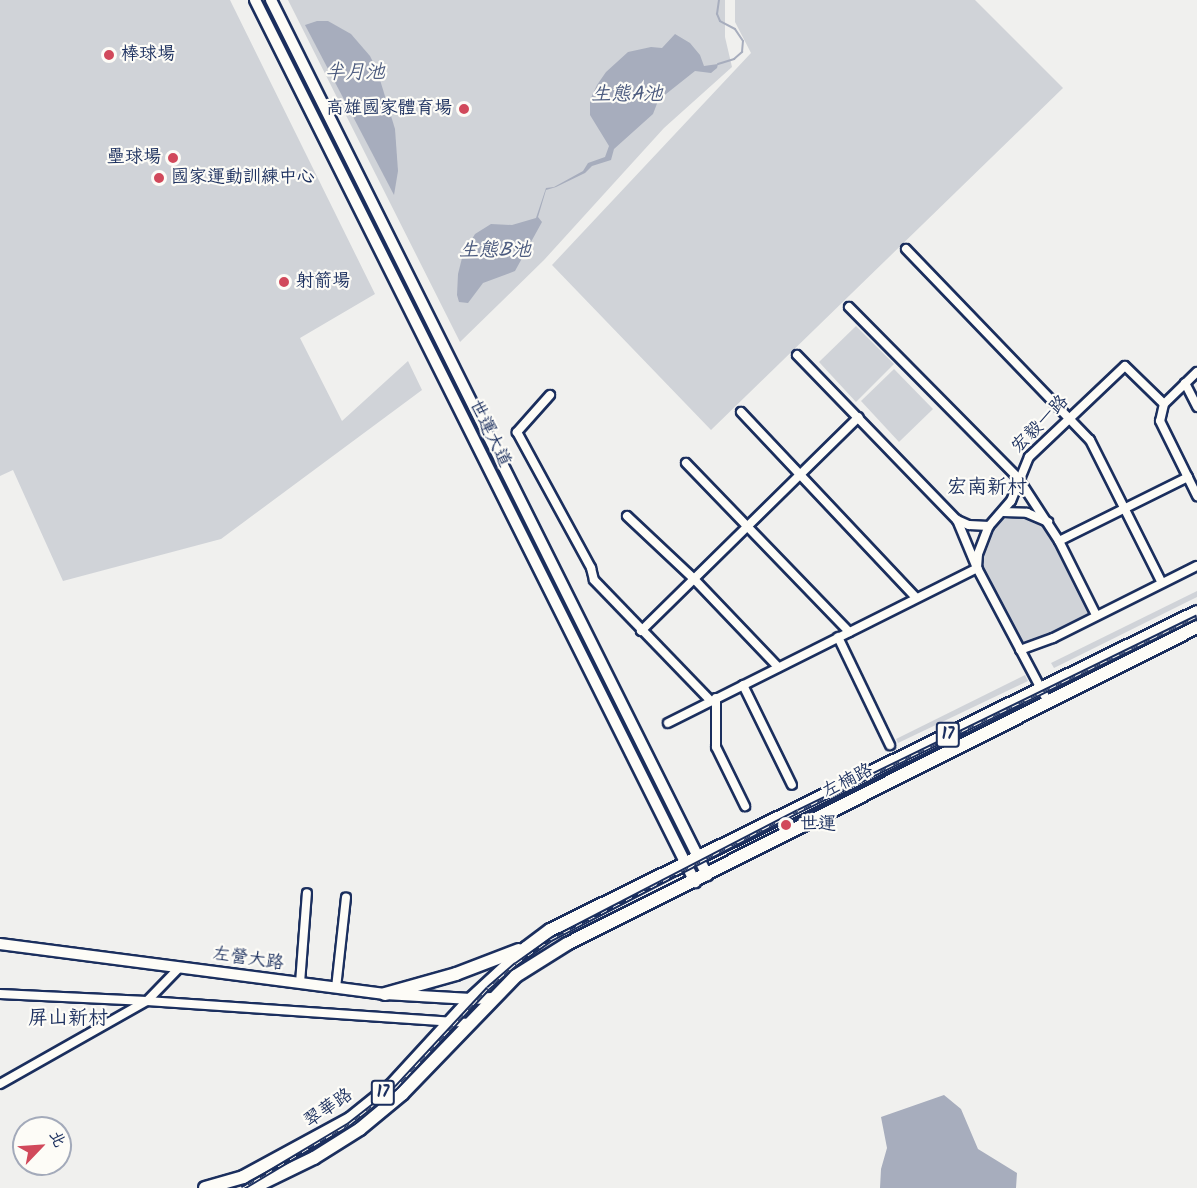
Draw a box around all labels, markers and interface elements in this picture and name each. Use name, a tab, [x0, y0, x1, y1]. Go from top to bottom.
place label: 棒球場	[121, 44, 175, 66]
marker: 棒球場	[102, 48, 116, 62]
water label: 半月池	[325, 61, 385, 85]
water label: 生態A池	[591, 83, 663, 107]
place label: 高雄國家體育場	[326, 98, 452, 120]
marker: 高雄國家體育場	[457, 102, 471, 116]
place label: 壘球場	[107, 147, 161, 169]
marker: 壘球場	[166, 151, 180, 165]
place label: 國家運動訓練中心	[171, 167, 315, 189]
marker: 國家運動訓練中心	[152, 171, 166, 185]
water label: 生態B池	[459, 239, 531, 263]
place label: 射箭場	[296, 271, 350, 293]
marker: 射箭場	[277, 275, 291, 289]
street label: 宏毅一路	[1008, 392, 1074, 458]
street label: 世運大道	[464, 397, 514, 471]
district label: 宏南新村	[947, 476, 1027, 500]
road number: 17	[934, 722, 962, 748]
street label: 左楠路	[819, 760, 877, 804]
place label: 世運	[800, 814, 836, 836]
marker: 世運	[777, 816, 795, 834]
street label: 左營大路	[211, 944, 285, 976]
district label: 屏山新村	[28, 1007, 108, 1031]
road number: 17	[370, 1080, 397, 1106]
street label: 翠華路	[301, 1085, 357, 1133]
north arrow	[12, 1116, 72, 1176]
text: 北	[42, 1126, 72, 1152]

